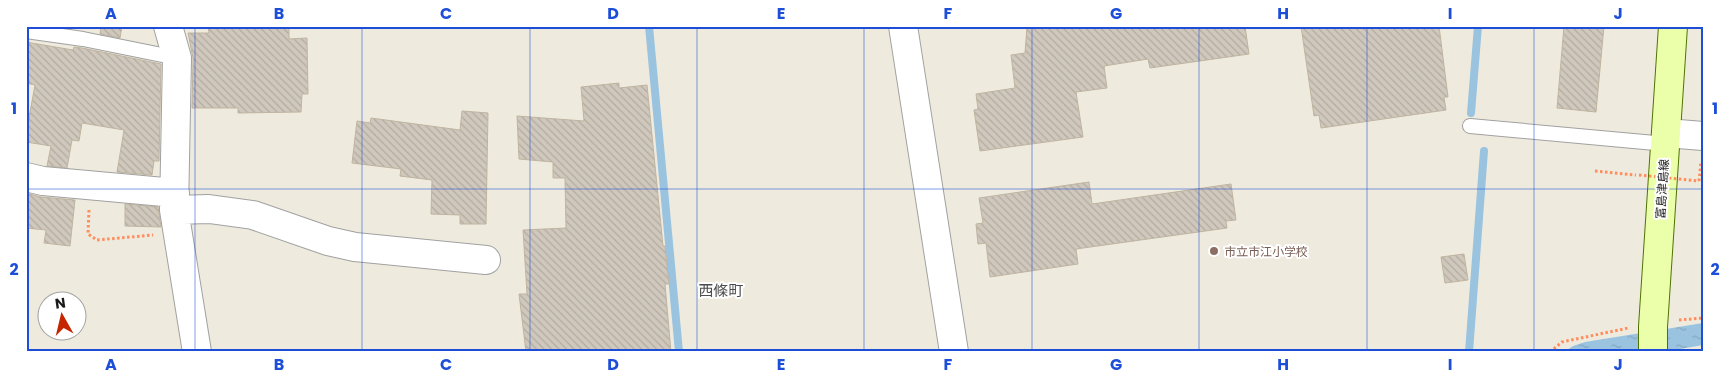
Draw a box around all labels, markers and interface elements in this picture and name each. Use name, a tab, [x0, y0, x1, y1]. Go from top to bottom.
text: A	[105, 2, 117, 25]
text: B	[274, 2, 284, 25]
text: C	[440, 2, 452, 25]
text: D	[607, 2, 619, 25]
text: E	[777, 2, 785, 25]
text: F	[944, 2, 953, 25]
text: G	[1110, 2, 1122, 25]
text: H	[1277, 2, 1289, 25]
text: I	[1448, 2, 1452, 25]
text: J	[1613, 2, 1623, 25]
text: 1	[11, 97, 17, 120]
text: 1	[1712, 97, 1718, 120]
street label: 富島津島線	[1651, 158, 1673, 220]
place label: 市立市江小学校	[1224, 243, 1308, 260]
marker: 市立市江小学校	[1208, 245, 1220, 257]
text: 2	[9, 258, 19, 281]
text: 2	[1710, 258, 1720, 281]
district label: 西條町	[698, 280, 744, 301]
north arrow	[38, 290, 88, 340]
text: N	[54, 292, 67, 314]
text: A	[105, 353, 117, 376]
text: B	[274, 353, 284, 376]
text: C	[440, 353, 452, 376]
text: D	[607, 353, 619, 376]
text: E	[777, 353, 785, 376]
text: F	[944, 353, 953, 376]
text: G	[1110, 353, 1122, 376]
text: H	[1277, 353, 1289, 376]
text: I	[1448, 353, 1452, 376]
text: J	[1613, 353, 1623, 376]

